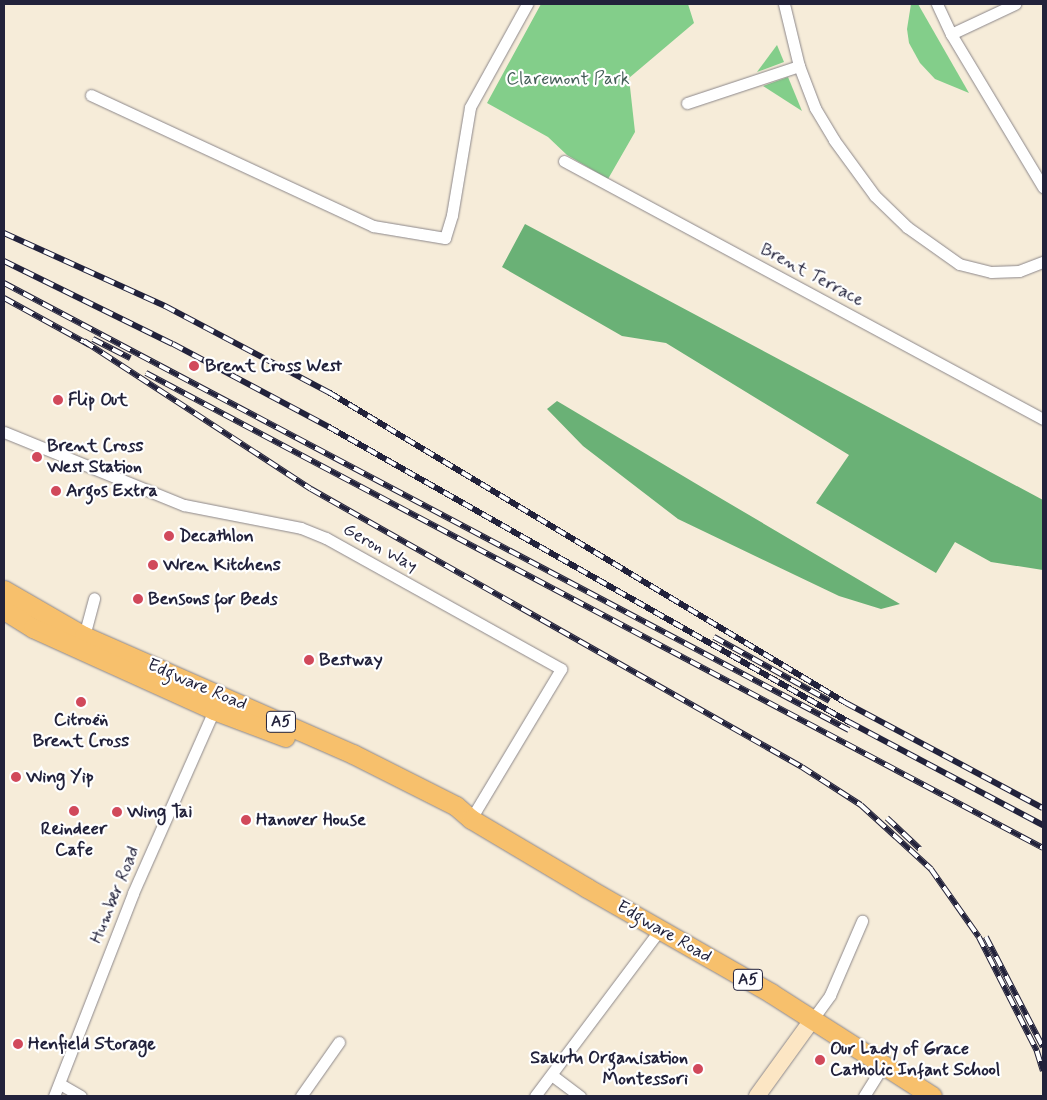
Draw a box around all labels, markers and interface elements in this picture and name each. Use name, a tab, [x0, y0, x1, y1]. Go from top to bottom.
park label: Claremont Park	[506, 68, 630, 90]
street label: Brent Terrace	[758, 239, 866, 311]
place label: Brent Cross West	[205, 355, 345, 377]
marker: Brent Cross West	[187, 359, 201, 373]
place label: Flip Out	[68, 389, 128, 411]
marker: Flip Out	[52, 394, 64, 406]
place label: Brent Cross West Station	[47, 436, 146, 478]
marker: Brent Cross West Station	[31, 451, 43, 463]
place label: Argos Extra	[66, 480, 157, 502]
marker: Argos Extra	[50, 485, 62, 497]
street label: Geron Way	[338, 518, 422, 578]
place label: Decathlon	[179, 525, 254, 547]
marker: Decathlon	[163, 530, 175, 542]
place label: Wren Kitchens	[163, 554, 281, 576]
marker: Wren Kitchens	[147, 559, 159, 571]
place label: Bensons for Beds	[148, 588, 277, 610]
marker: Bensons for Beds	[132, 593, 144, 605]
place label: Bestway	[319, 649, 383, 671]
street label: Edgware Road	[144, 654, 250, 716]
marker: Bestway	[303, 654, 315, 666]
marker: Citroën Brent Cross	[75, 696, 87, 708]
road number: A5	[265, 709, 297, 736]
place label: Citroën Brent Cross	[32, 710, 130, 752]
place label: Wing Yip	[26, 766, 94, 788]
marker: Wing Yip	[10, 771, 22, 783]
place label: Wing Tai	[127, 801, 192, 823]
marker: Reindeer Cafe	[68, 805, 80, 817]
marker: Wing Tai	[111, 806, 123, 818]
place label: Hanover House	[256, 809, 365, 831]
marker: Hanover House	[240, 814, 252, 826]
place label: Reindeer Cafe	[41, 819, 107, 862]
street label: Humber Road	[86, 843, 144, 947]
street label: Edgware Road	[613, 896, 715, 968]
road number: A5	[732, 966, 764, 994]
place label: Henfield Storage	[28, 1033, 151, 1055]
marker: Henfield Storage	[12, 1038, 24, 1050]
place label: Our Lady of Grace Catholic Infant School	[830, 1039, 1008, 1082]
place label: Sakutu Organisation Montessori	[530, 1048, 688, 1090]
marker: Our Lady of Grace Catholic Infant School	[814, 1054, 826, 1066]
marker: Sakutu Organisation Montessori	[692, 1063, 704, 1075]

